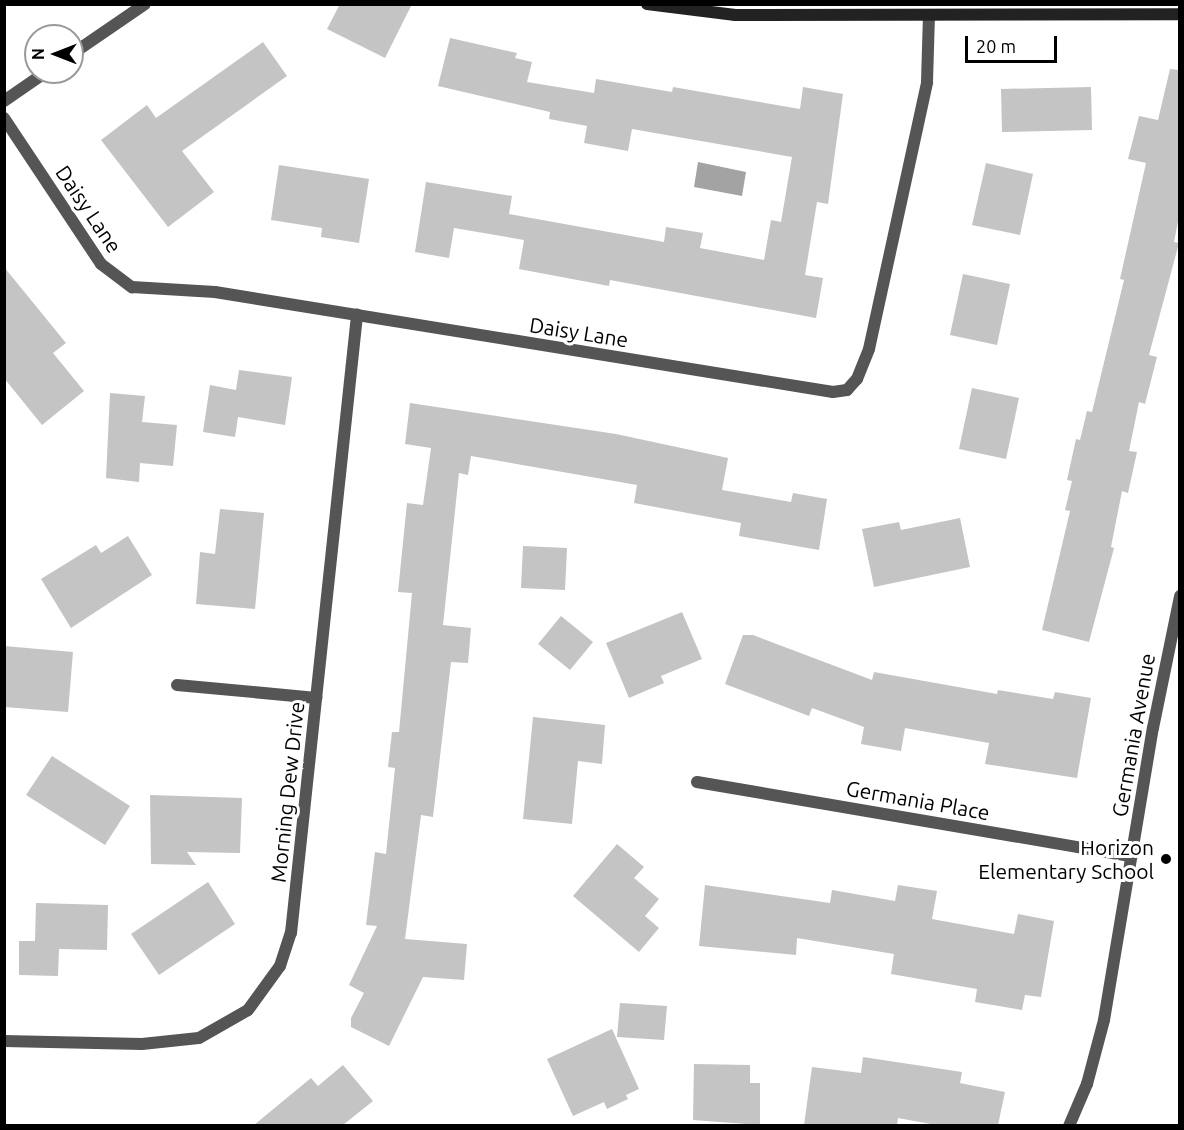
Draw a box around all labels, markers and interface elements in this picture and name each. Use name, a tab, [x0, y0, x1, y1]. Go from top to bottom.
north arrow	[24, 24, 84, 84]
scale bar	[968, 24, 1060, 62]
text: 20 m	[976, 36, 1016, 56]
text: N	[29, 48, 47, 60]
street label: Daisy Lane	[51, 161, 127, 257]
street label: Daisy Lane	[528, 312, 630, 352]
street label: Germania Avenue	[1106, 651, 1160, 819]
street label: Morning Dew Drive	[265, 700, 309, 884]
street label: Germania Place	[844, 775, 992, 825]
place label: Horizon Elementary School	[978, 834, 1154, 884]
marker: Horizon Elementary School	[1159, 852, 1173, 866]

